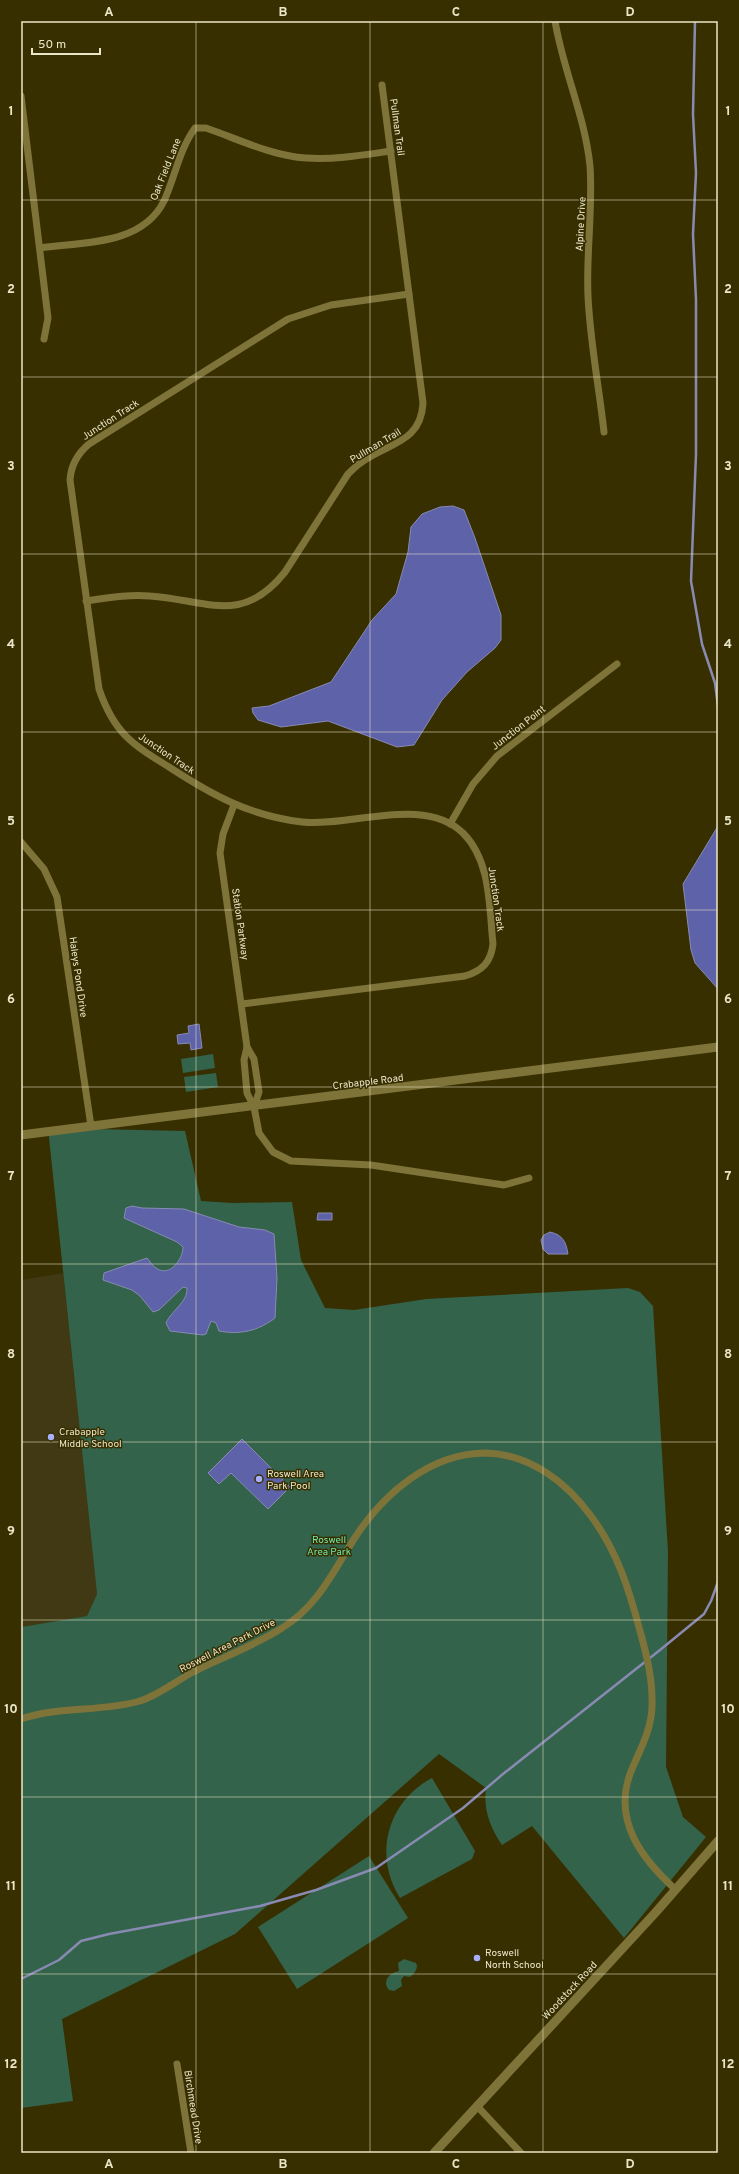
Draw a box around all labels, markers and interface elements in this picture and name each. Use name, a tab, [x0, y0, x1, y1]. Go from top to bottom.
text: A	[104, 5, 114, 21]
text: B	[279, 5, 288, 21]
text: C	[452, 5, 460, 21]
text: D	[625, 5, 635, 21]
scale bar	[32, 30, 100, 56]
text: 50 m	[38, 37, 66, 53]
street label: Pullman Trail	[386, 98, 407, 157]
text: 1	[8, 104, 14, 120]
text: 1	[725, 104, 731, 120]
street label: Oak Field Lane	[148, 136, 185, 203]
street label: Alpine Drive	[574, 196, 589, 252]
text: 2	[7, 282, 15, 298]
text: 2	[724, 282, 732, 298]
street label: Junction Track	[80, 397, 142, 444]
street label: Pullman Trail	[348, 426, 404, 467]
text: 3	[7, 459, 15, 475]
text: 3	[724, 459, 732, 475]
text: 4	[7, 637, 15, 653]
text: 4	[724, 637, 732, 653]
street label: Junction Point	[489, 703, 549, 753]
street label: Junction Track	[135, 731, 197, 778]
text: 5	[7, 814, 15, 830]
text: 5	[724, 814, 732, 830]
street label: Junction Track	[485, 866, 507, 933]
street label: Station Parkway	[228, 887, 251, 961]
street label: Haleys Pond Drive	[65, 936, 90, 1018]
text: 6	[7, 992, 15, 1008]
text: 6	[724, 992, 732, 1008]
street label: Crabapple Road	[332, 1072, 404, 1093]
text: 7	[8, 1169, 15, 1185]
text: 7	[725, 1169, 732, 1185]
text: 8	[7, 1347, 15, 1363]
text: 8	[724, 1347, 732, 1363]
place label: Crabapple Middle School	[59, 1426, 122, 1451]
marker: Crabapple Middle School	[46, 1432, 56, 1442]
place label: Roswell Area Park Pool	[267, 1468, 324, 1493]
marker: Roswell Area Park Pool	[254, 1474, 264, 1484]
text: 9	[7, 1524, 15, 1540]
text: 9	[724, 1524, 732, 1540]
park label: Roswell Area Park	[307, 1534, 351, 1559]
street label: Roswell Area Park Drive	[177, 1616, 278, 1676]
text: 10	[4, 1702, 18, 1718]
text: 10	[721, 1702, 735, 1718]
text: 11	[6, 1879, 16, 1895]
text: 11	[723, 1879, 733, 1895]
place label: Roswell North School	[485, 1947, 544, 1972]
marker: Roswell North School	[472, 1953, 482, 1963]
street label: Woodstock Road	[540, 1959, 600, 2023]
text: 12	[4, 2057, 18, 2073]
text: 12	[721, 2057, 735, 2073]
street label: Birchmead Drive	[180, 2069, 205, 2145]
text: A	[104, 2157, 114, 2173]
text: B	[279, 2157, 288, 2173]
text: C	[452, 2157, 460, 2173]
text: D	[625, 2157, 635, 2173]

